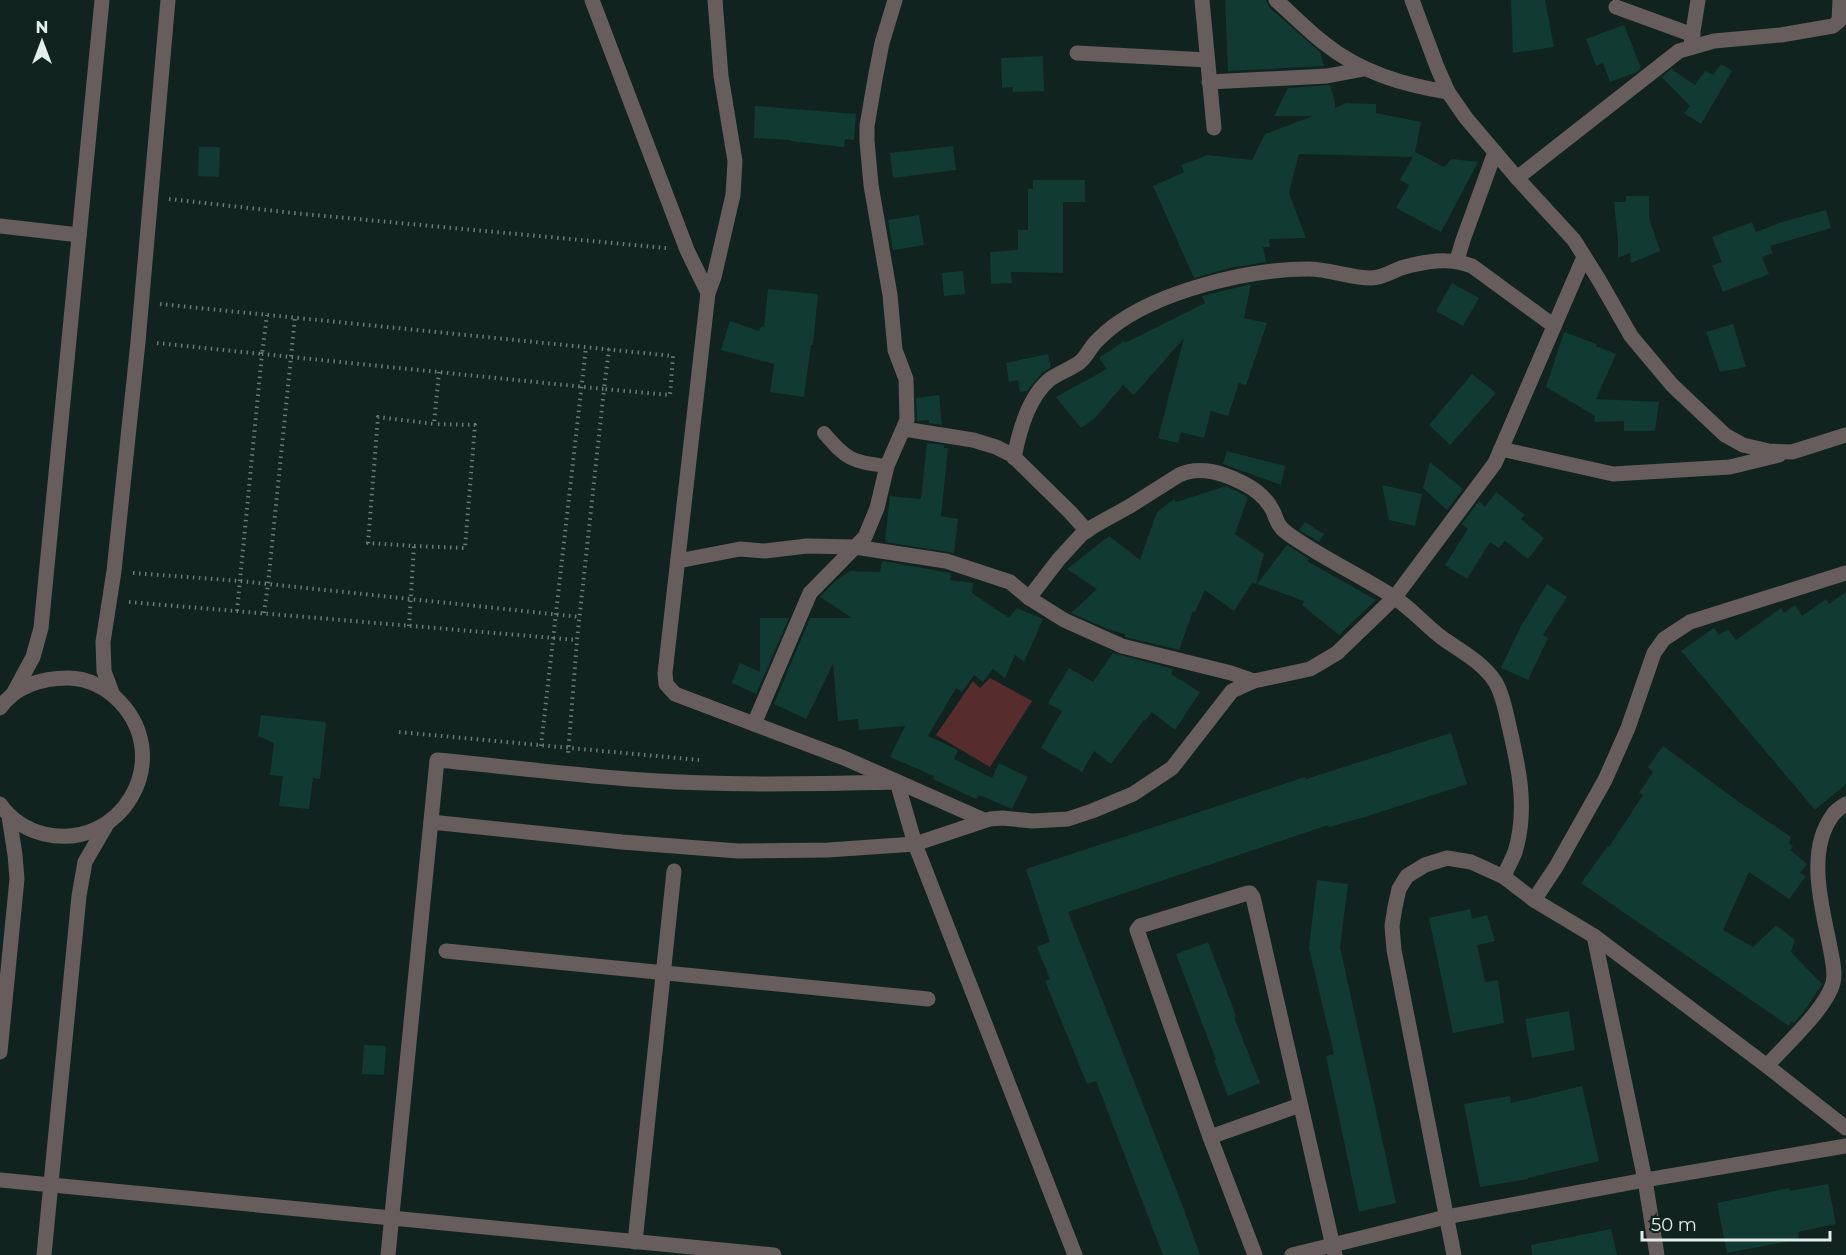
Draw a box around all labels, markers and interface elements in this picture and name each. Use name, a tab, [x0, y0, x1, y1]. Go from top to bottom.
north arrow	[12, 12, 72, 72]
text: N	[36, 18, 48, 37]
scale bar	[1642, 1204, 1830, 1242]
text: 50 m	[1651, 1214, 1697, 1236]

